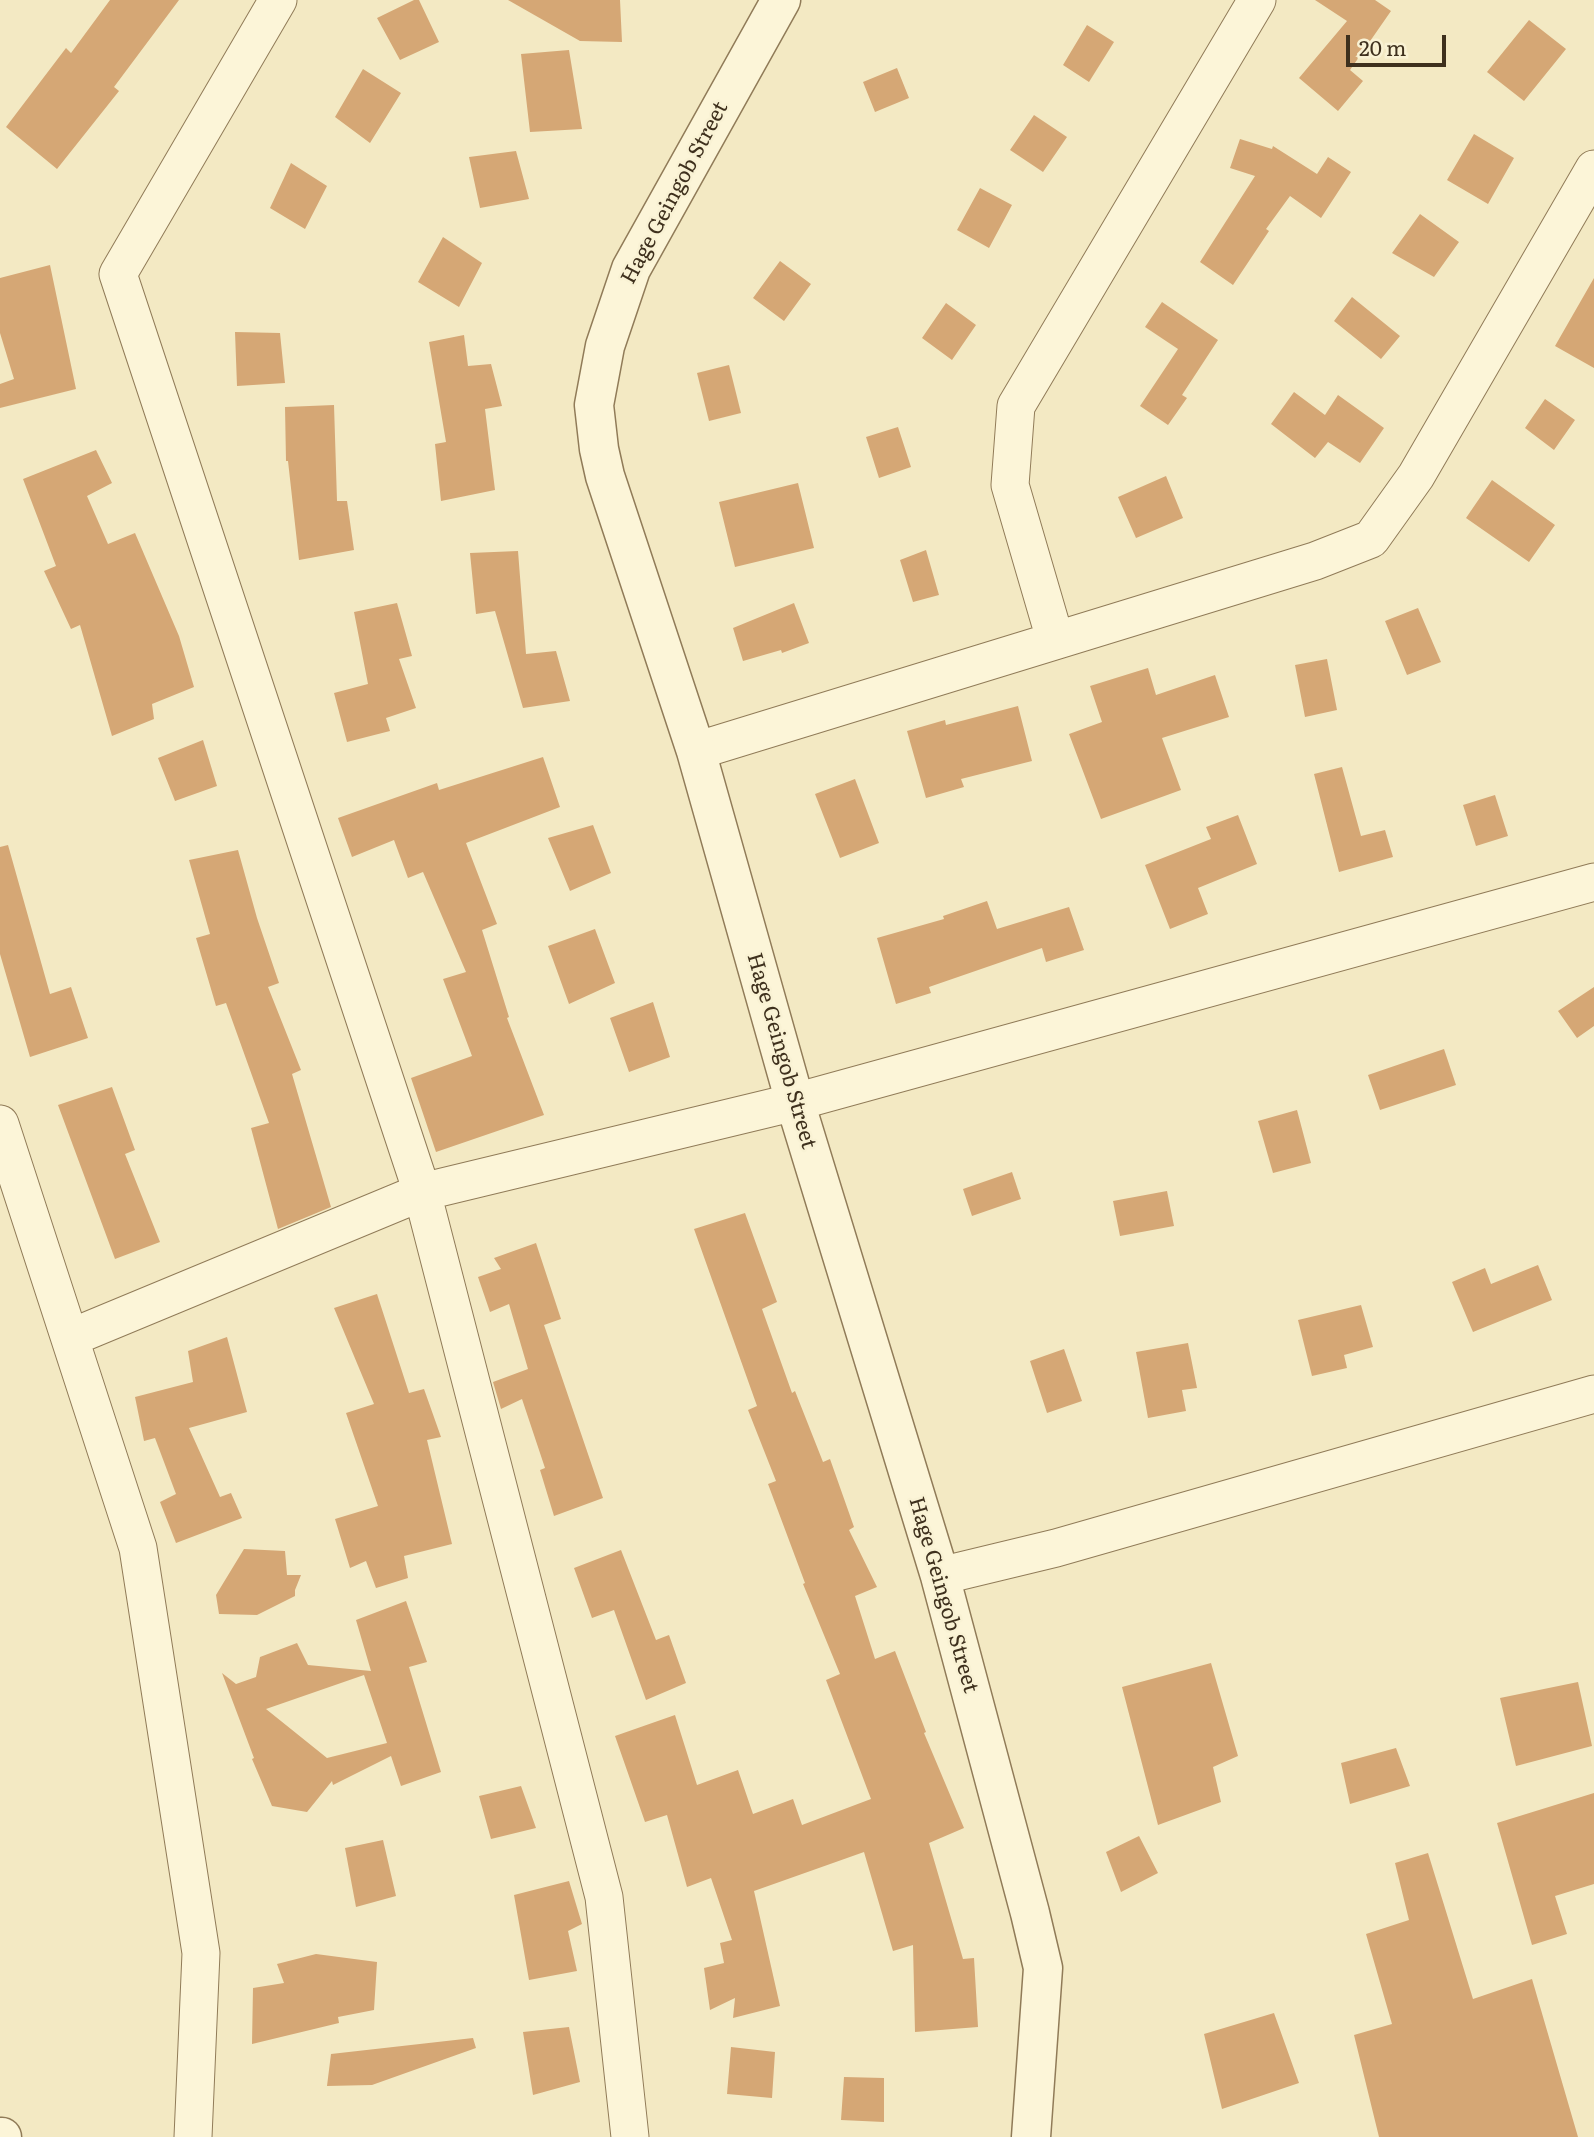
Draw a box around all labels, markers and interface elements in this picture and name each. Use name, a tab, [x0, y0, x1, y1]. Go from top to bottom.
scale bar	[1349, 21, 1449, 65]
text: 20 m	[1359, 31, 1406, 62]
street label: Hage Geingob Street	[616, 98, 734, 288]
street label: Hage Geingob Street	[741, 950, 821, 1152]
street label: Hage Geingob Street	[903, 1494, 983, 1696]

